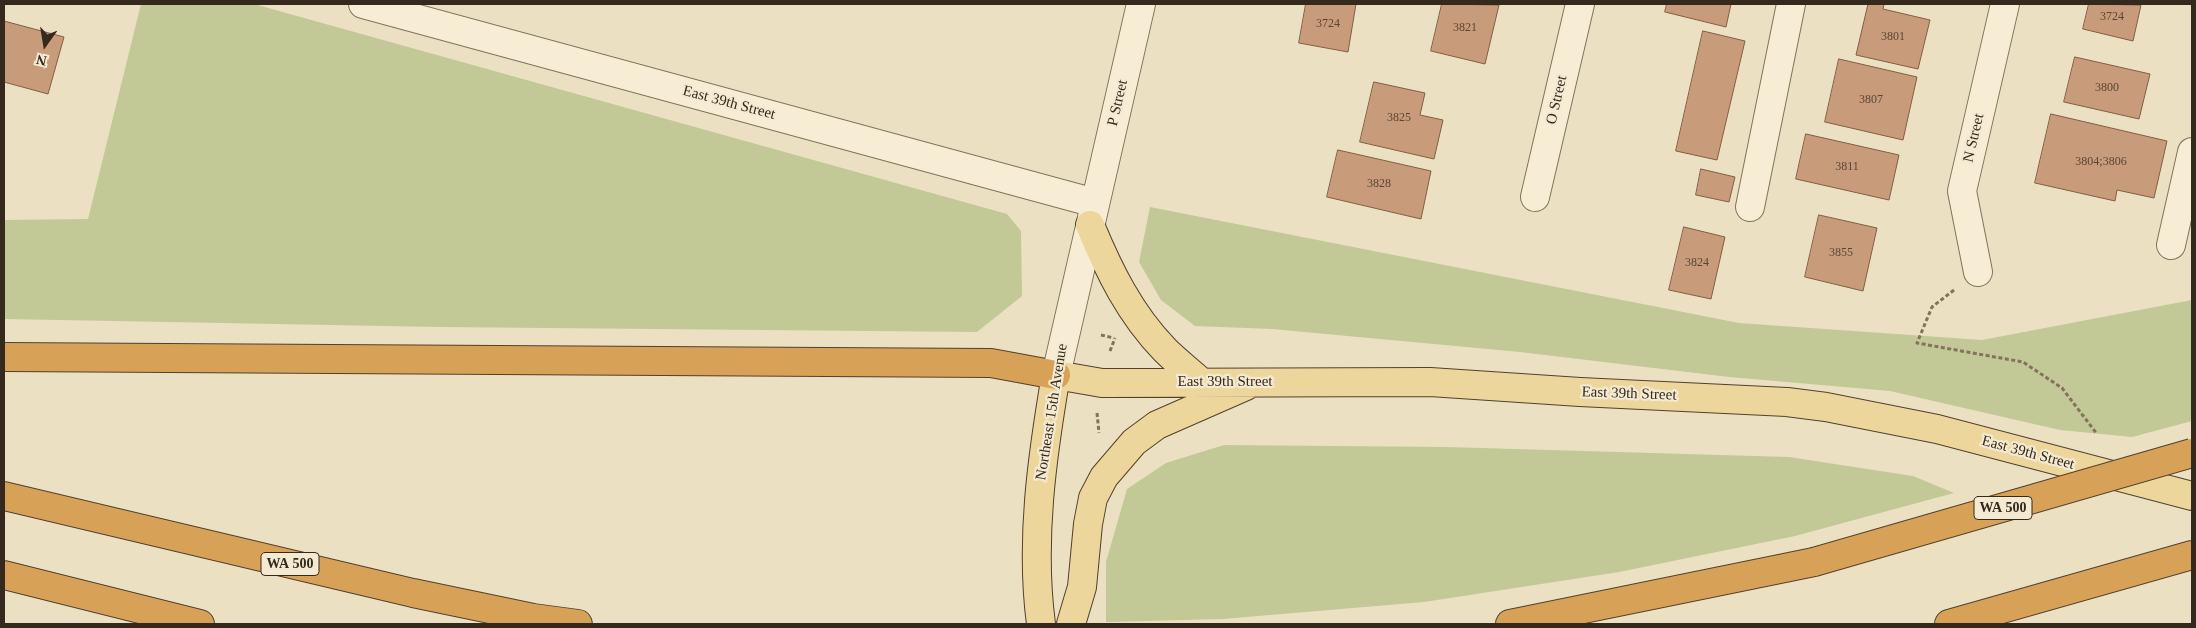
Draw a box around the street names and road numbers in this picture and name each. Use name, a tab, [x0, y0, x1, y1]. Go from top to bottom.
street label: O Street	[1543, 74, 1571, 126]
street label: P Street	[1104, 78, 1132, 128]
street label: East 39th Street	[681, 82, 777, 124]
street label: N Street	[1960, 112, 1988, 164]
street label: Northeast 15th Avenue	[1032, 342, 1072, 482]
street label: East 39th Street	[1178, 373, 1272, 391]
street label: East 39th Street	[1581, 383, 1677, 405]
street label: East 39th Street	[1980, 432, 2076, 474]
road number: WA 500	[1974, 496, 2032, 520]
road number: WA 500	[261, 552, 319, 576]

